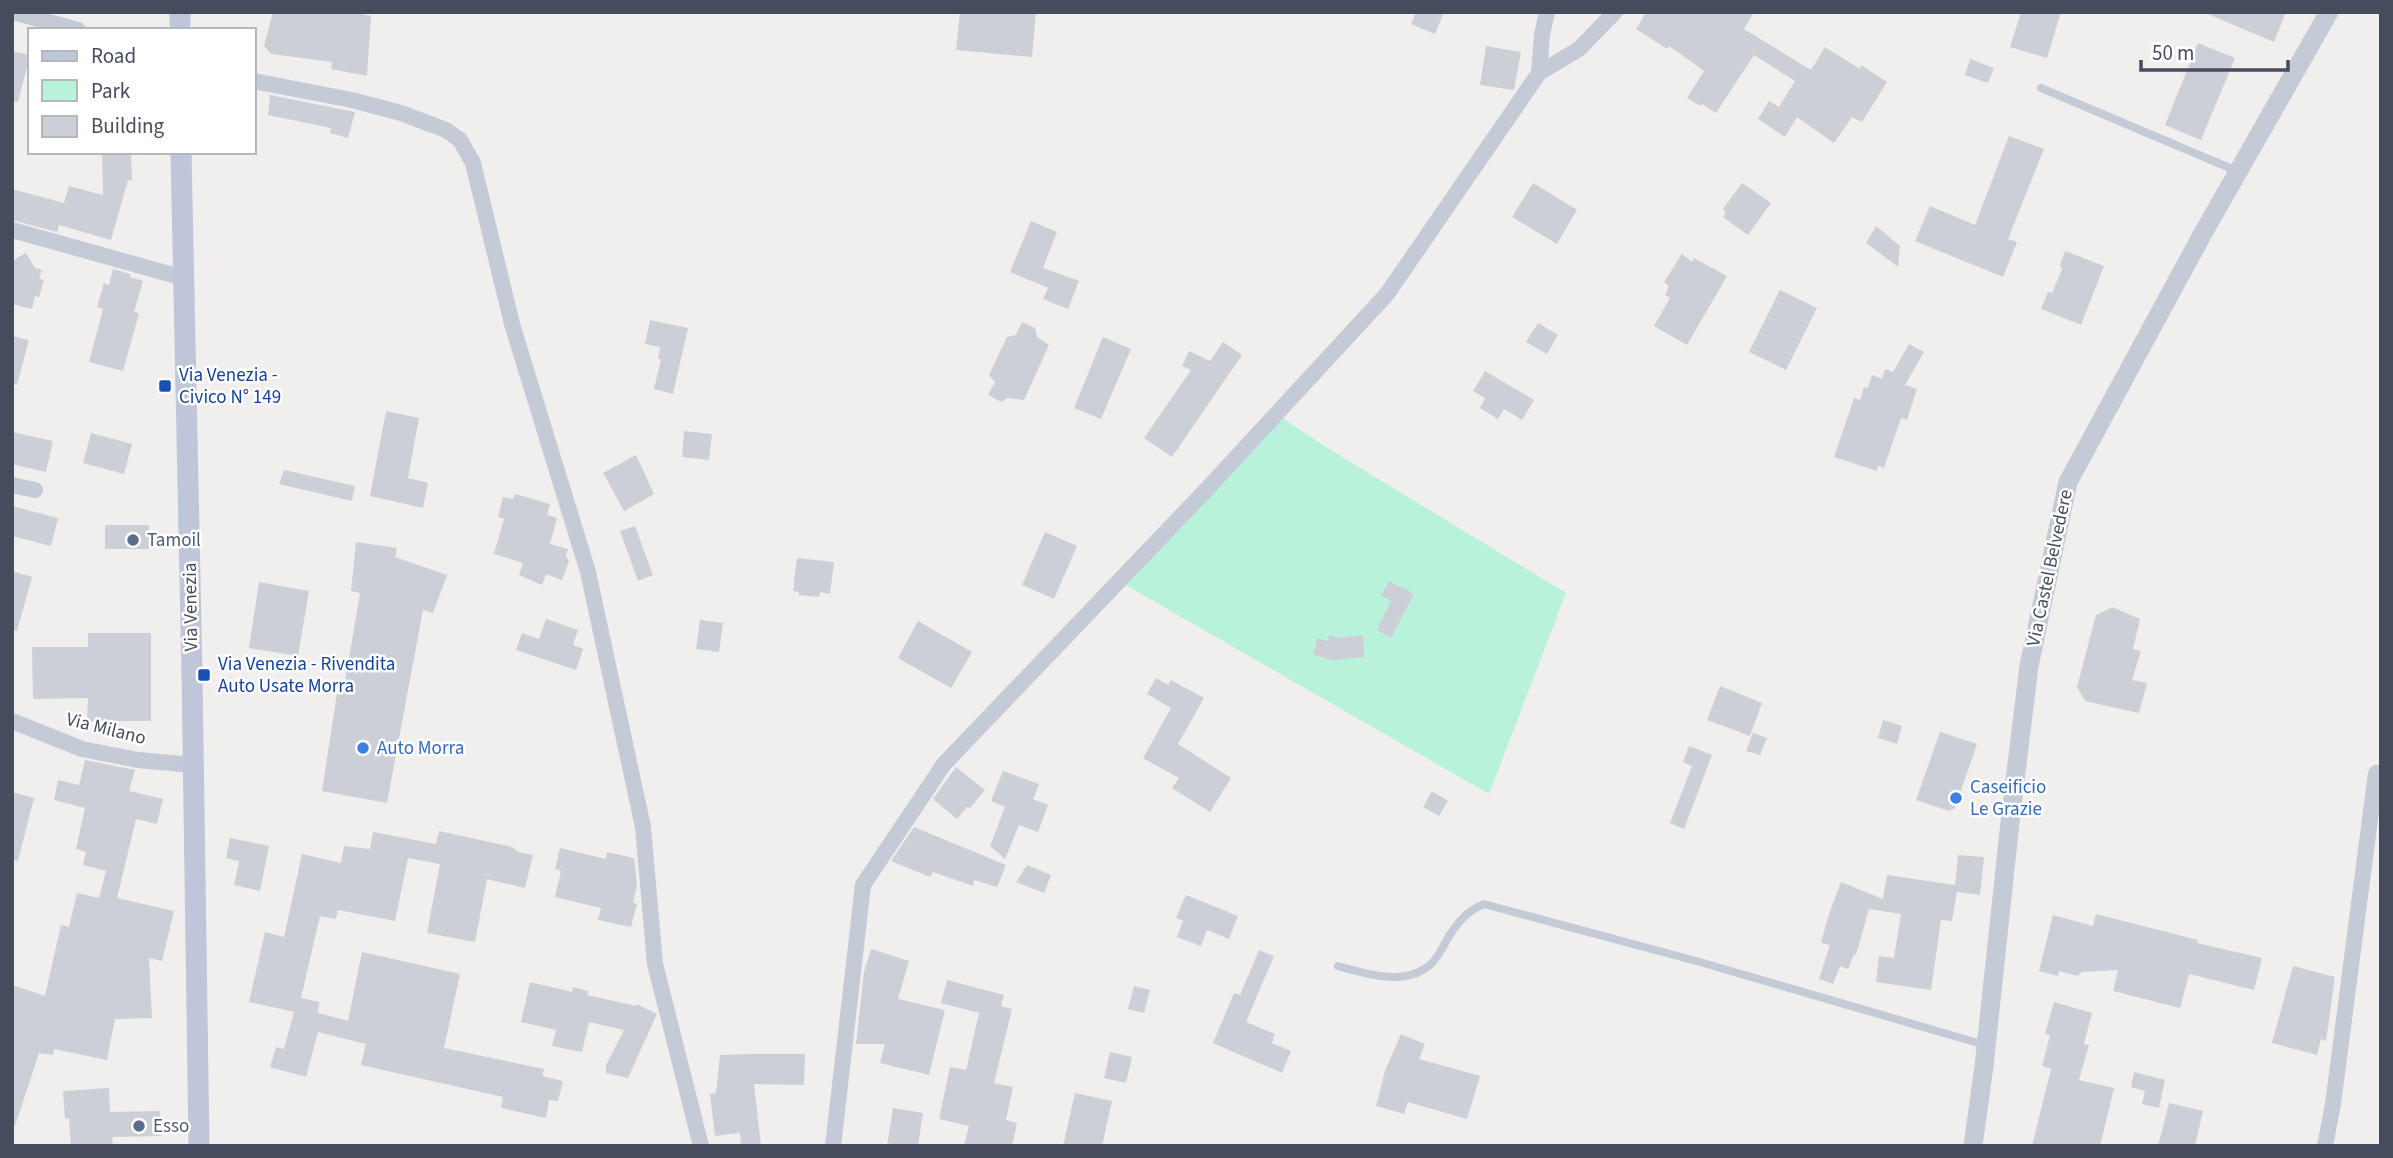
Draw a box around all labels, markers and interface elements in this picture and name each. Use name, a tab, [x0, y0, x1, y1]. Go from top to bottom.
legend	[28, 28, 256, 154]
scale bar	[2141, 28, 2288, 72]
text: 50 m	[2152, 38, 2194, 68]
text: Road	[91, 41, 136, 71]
text: Park	[91, 76, 131, 106]
text: Building	[91, 111, 165, 141]
place label: Via Venezia - Civico N° 149	[179, 362, 281, 411]
marker: Via Venezia - Civico N° 149	[157, 378, 173, 394]
street label: Via Castel Belvedere	[2020, 487, 2080, 649]
place label: Tamoil	[147, 527, 201, 554]
marker: Tamoil	[125, 532, 141, 548]
street label: Via Venezia	[177, 562, 205, 652]
place label: Via Venezia - Rivendita Auto Usate Morra	[218, 651, 395, 700]
marker: Via Venezia - Rivendita Auto Usate Morra	[196, 667, 212, 683]
street label: Via Milano	[63, 706, 149, 752]
place label: Auto Morra	[377, 735, 464, 762]
marker: Auto Morra	[355, 740, 371, 756]
place label: Caseificio Le Grazie	[1970, 774, 2046, 823]
marker: Caseificio Le Grazie	[1948, 790, 1964, 806]
place label: Esso	[153, 1113, 189, 1140]
marker: Esso	[131, 1118, 147, 1134]

